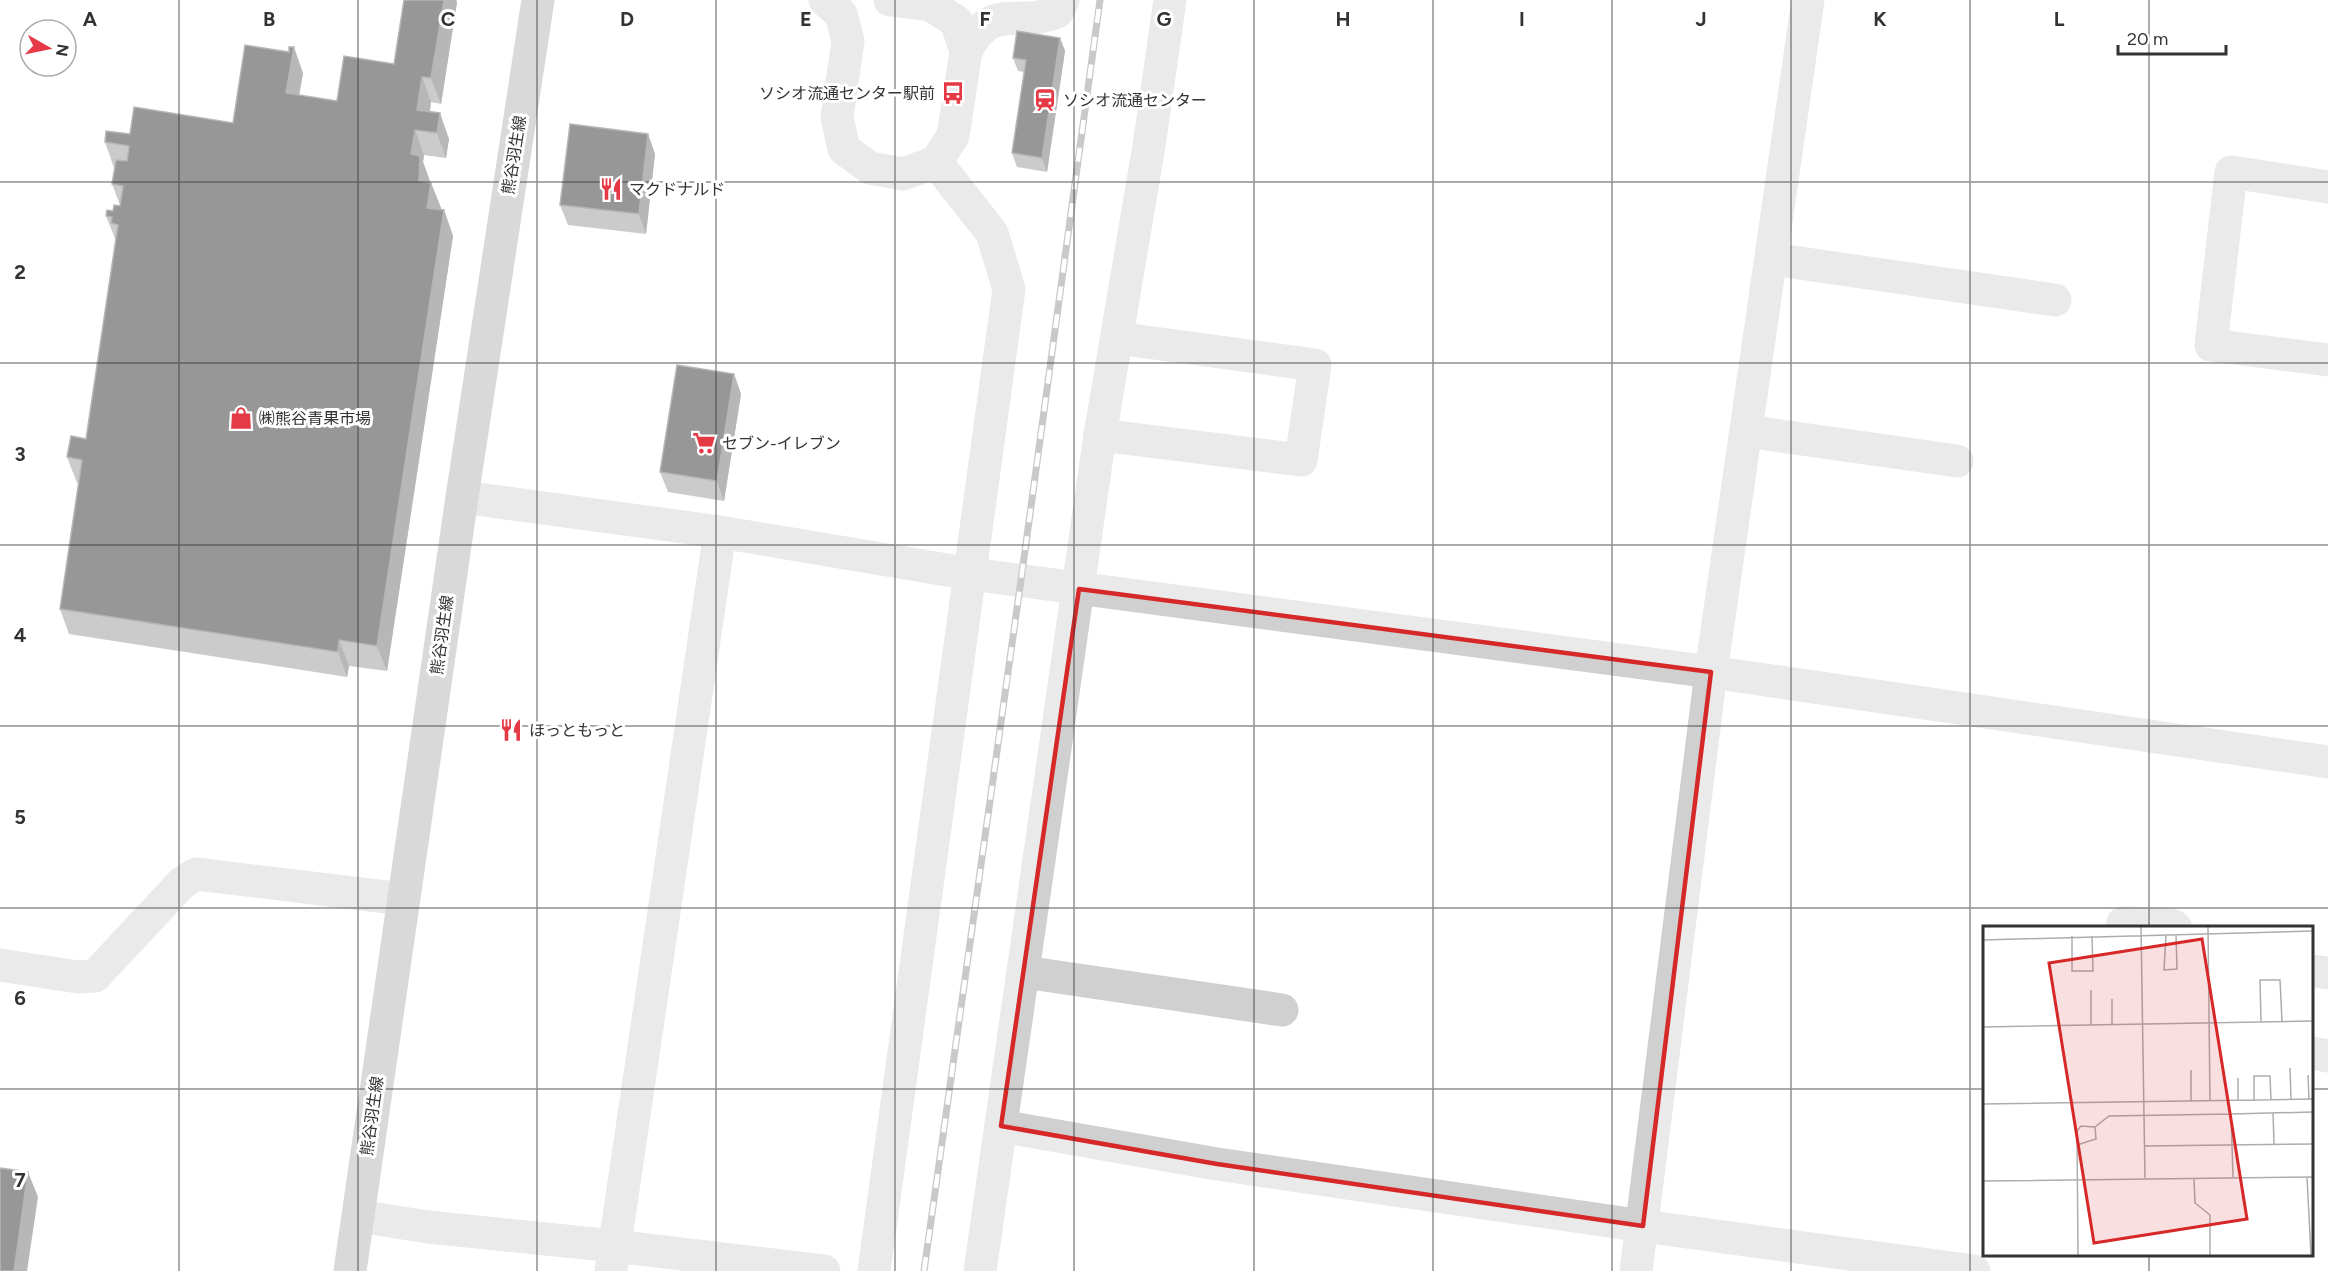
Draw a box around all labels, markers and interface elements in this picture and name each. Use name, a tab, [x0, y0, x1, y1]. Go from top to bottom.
text: A	[83, 7, 98, 31]
text: B	[263, 7, 275, 31]
text: C	[441, 7, 455, 31]
text: D	[620, 7, 634, 31]
text: E	[800, 7, 812, 31]
text: F	[979, 7, 991, 31]
text: G	[1157, 7, 1172, 31]
text: H	[1336, 7, 1351, 31]
text: I	[1519, 7, 1525, 31]
text: J	[1695, 7, 1707, 31]
text: K	[1873, 7, 1887, 31]
text: L	[2054, 7, 2065, 31]
north arrow	[18, 18, 78, 78]
scale bar	[2118, 18, 2226, 56]
text: 20 m	[2127, 28, 2168, 50]
text: N	[52, 43, 73, 58]
bus stop icon: ソシオ流通センター駅前	[940, 80, 966, 106]
place label: ソシオ流通センター駅前	[759, 84, 935, 103]
station icon: ソシオ流通センター	[1032, 87, 1058, 113]
place label: ソシオ流通センター	[1063, 91, 1207, 110]
street label: 熊谷羽生線	[498, 114, 530, 196]
restaurant icon: マクドナルド	[598, 176, 624, 202]
place label: マクドナルド	[629, 180, 725, 199]
text: 2	[14, 260, 26, 284]
shop icon: ㈱熊谷青果市場	[228, 405, 254, 431]
place label: ㈱熊谷青果市場	[259, 409, 371, 428]
supermarket icon: セブン-イレブン	[691, 430, 717, 456]
place label: セブン-イレブン	[722, 434, 841, 453]
text: 3	[14, 442, 26, 466]
street label: 熊谷羽生線	[427, 594, 457, 676]
text: 4	[14, 623, 27, 647]
restaurant icon: ほっともっと	[498, 717, 524, 743]
place label: ほっともっと	[529, 721, 625, 740]
text: 5	[14, 805, 26, 829]
inset map	[1983, 926, 2313, 1256]
text: 6	[14, 986, 26, 1010]
street label: 熊谷羽生線	[357, 1075, 387, 1157]
text: 7	[14, 1168, 26, 1192]

